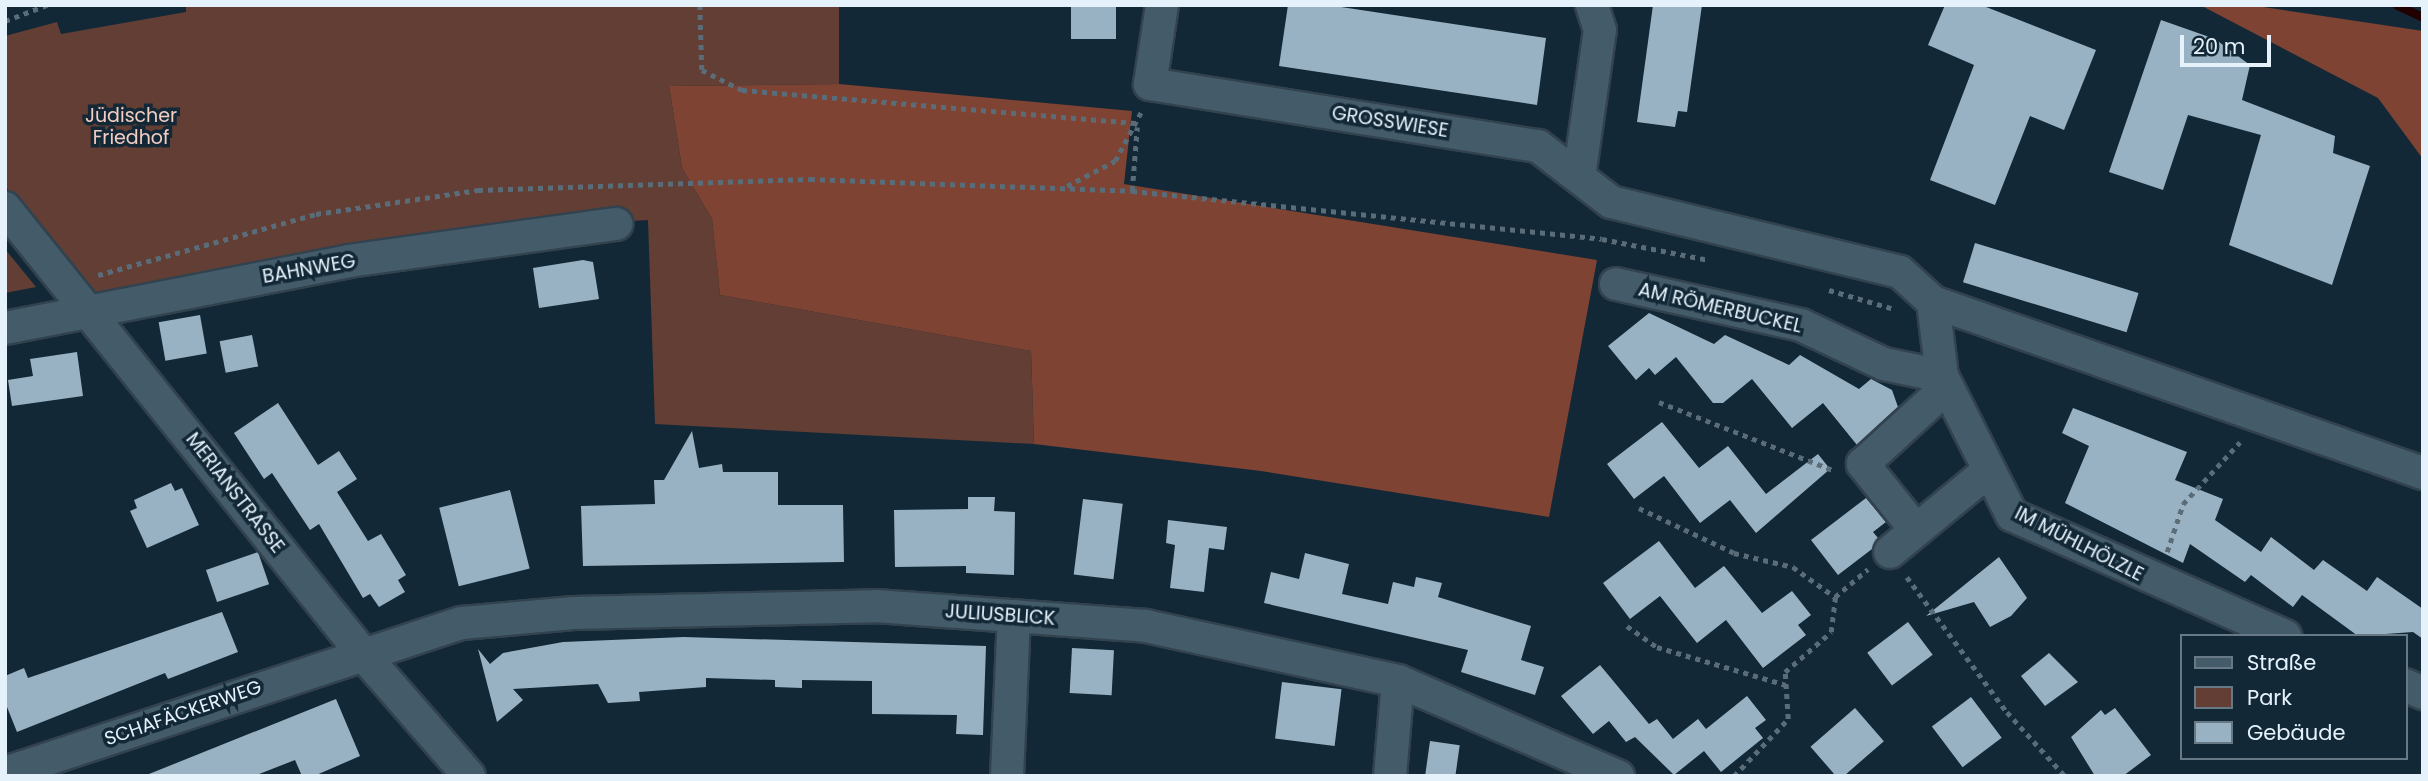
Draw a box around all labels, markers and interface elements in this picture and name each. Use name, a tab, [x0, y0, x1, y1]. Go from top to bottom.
scale bar	[2183, 21, 2274, 65]
text: 20 m	[2193, 32, 2246, 61]
street label: GROSSWIESE	[1330, 102, 1450, 142]
park label: Jüdischer Friedhof	[85, 105, 177, 149]
street label: BAHNWEG	[261, 250, 357, 288]
street label: AM RÖMERBUCKEL	[1636, 278, 1804, 338]
street label: MERIANSTRASSE	[181, 428, 289, 558]
street label: IM MÜHLHÖLZLE	[2011, 502, 2147, 586]
street label: JULIUSBLICK	[944, 600, 1056, 630]
legend	[2180, 634, 2407, 760]
text: Straße	[2247, 648, 2316, 677]
street label: SCHAFÄCKERWEG	[101, 675, 265, 751]
text: Park	[2247, 683, 2292, 712]
text: Gebäude	[2247, 718, 2345, 747]

